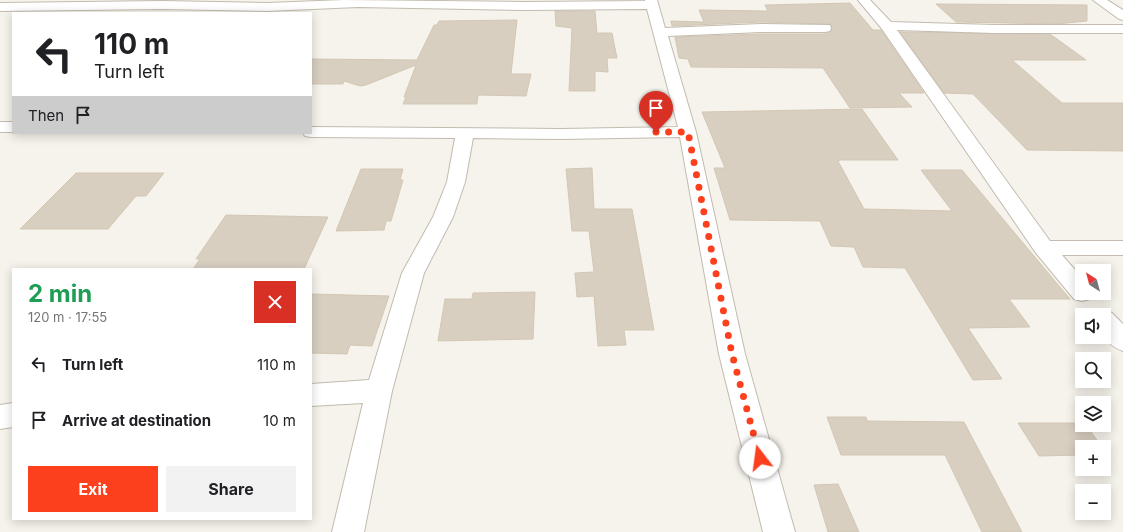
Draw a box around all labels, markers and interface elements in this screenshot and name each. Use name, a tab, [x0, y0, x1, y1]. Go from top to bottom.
text: 110 m	[94, 27, 169, 61]
icon: left	[28, 28, 80, 80]
text: Turn left	[94, 61, 164, 82]
pin	[639, 91, 673, 132]
icon: arrive	[645, 97, 667, 119]
icon: arrive	[72, 104, 94, 126]
text: Then	[28, 106, 64, 125]
north arrow	[1075, 264, 1111, 300]
map controls	[1075, 264, 1111, 520]
text: 2 min	[28, 279, 92, 308]
button: close	[254, 281, 296, 323]
button: sound	[1075, 308, 1111, 344]
text: 120 m · 17:55	[28, 309, 107, 325]
button: search	[1075, 352, 1111, 388]
icon: left	[28, 353, 50, 375]
text: Turn left	[62, 355, 123, 374]
text: 110 m	[257, 355, 296, 374]
button: layers	[1075, 396, 1111, 432]
icon: arrive	[28, 409, 50, 431]
text: Arrive at destination	[62, 411, 211, 430]
text: 10 m	[263, 411, 296, 430]
position arrow	[739, 437, 781, 479]
button: +	[1075, 440, 1111, 476]
button: Exit	[28, 466, 158, 512]
button: Share	[166, 466, 296, 512]
button: −	[1075, 484, 1111, 520]

